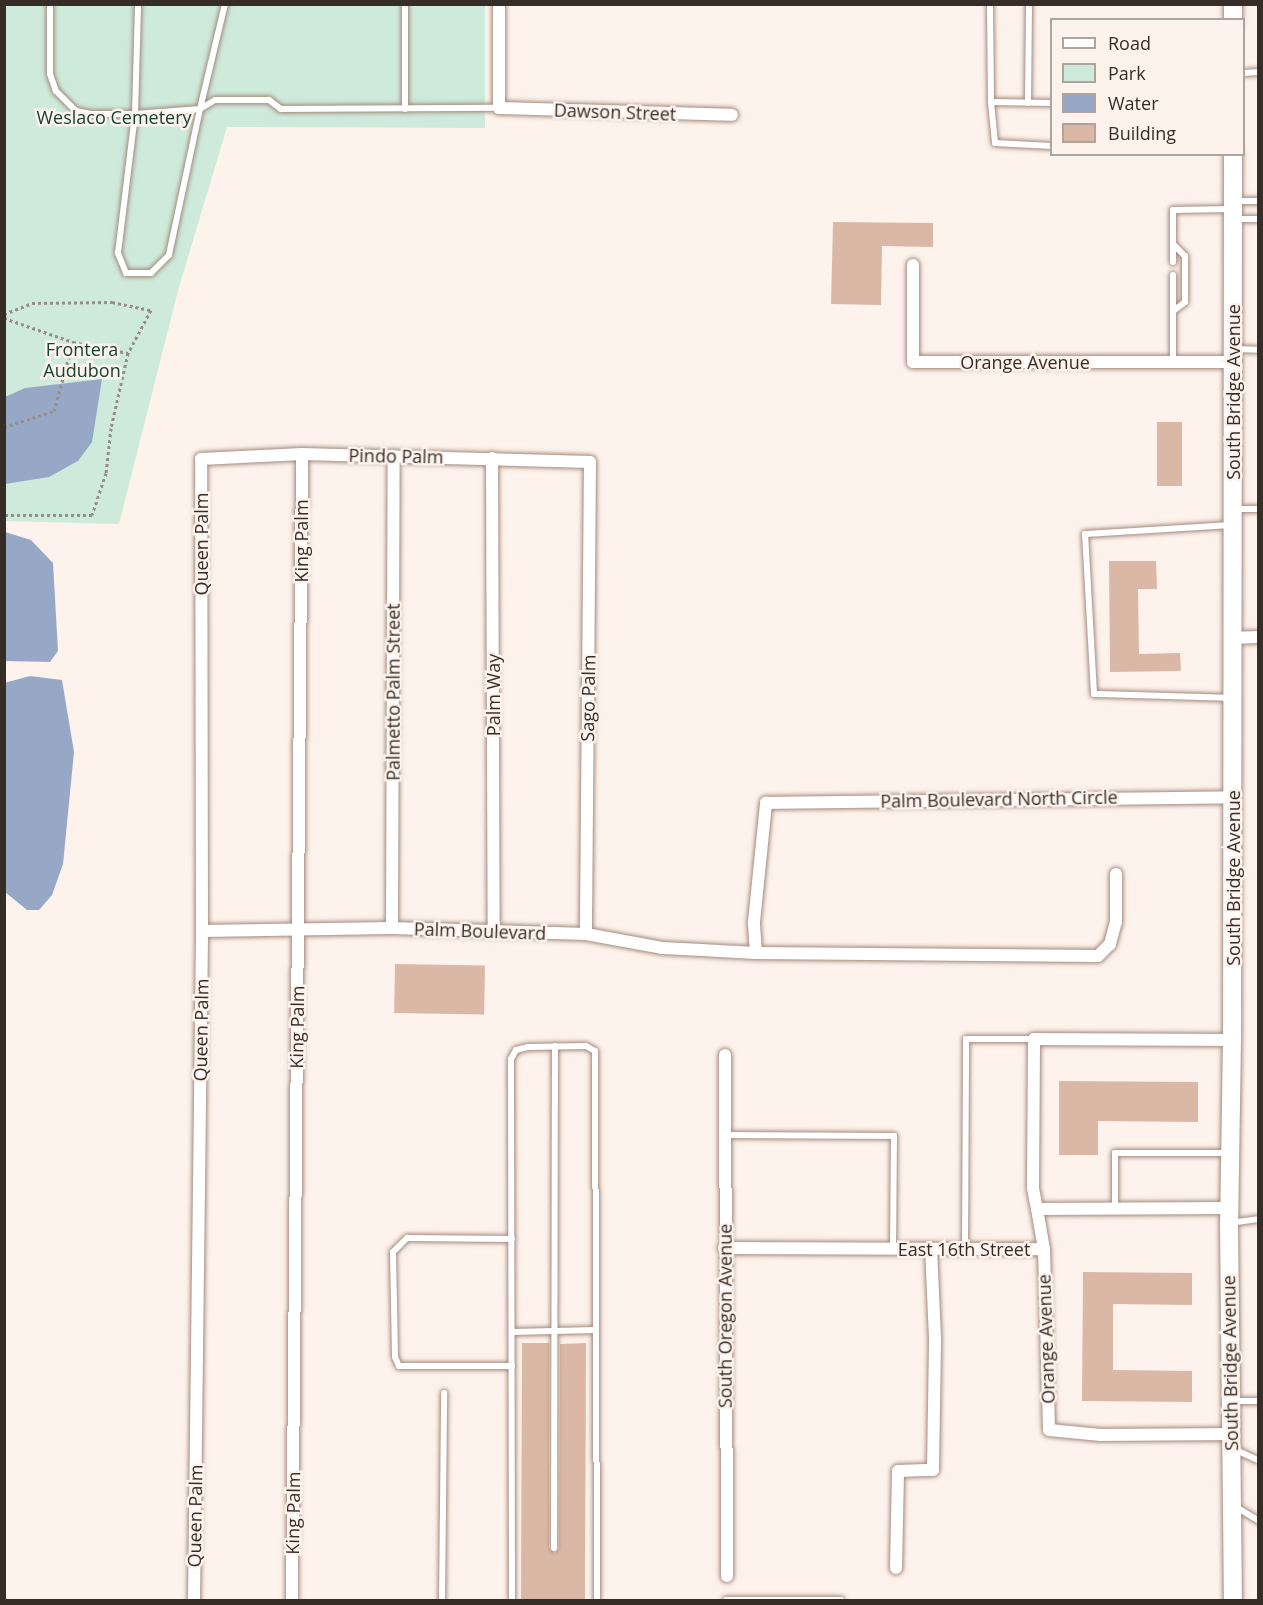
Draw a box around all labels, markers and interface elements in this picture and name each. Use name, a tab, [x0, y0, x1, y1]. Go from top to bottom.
legend	[1050, 18, 1245, 156]
text: Road	[1108, 31, 1151, 55]
text: Park	[1108, 61, 1146, 85]
text: Water	[1108, 91, 1159, 115]
street label: Dawson Street	[553, 99, 677, 125]
park label: Weslaco Cemetery	[36, 106, 192, 128]
text: Building	[1108, 121, 1176, 145]
street label: South Bridge Avenue	[1222, 304, 1244, 480]
park label: Frontera Audubon	[43, 339, 121, 382]
street label: Orange Avenue	[960, 351, 1090, 373]
street label: Pindo Palm	[348, 444, 444, 468]
street label: Queen Palm	[190, 492, 212, 596]
street label: King Palm	[290, 499, 312, 583]
street label: Palmetto Palm Street	[382, 603, 404, 781]
street label: Palm Way	[482, 654, 504, 736]
street label: Sago Palm	[576, 654, 600, 742]
street label: Palm Boulevard North Circle	[880, 786, 1118, 812]
street label: South Bridge Avenue	[1222, 790, 1244, 966]
street label: Palm Boulevard	[414, 918, 546, 944]
street label: Queen Palm	[189, 978, 213, 1082]
street label: King Palm	[285, 985, 309, 1069]
street label: South Oregon Avenue	[714, 1224, 736, 1408]
street label: East 16th Street	[898, 1238, 1030, 1260]
street label: Orange Avenue	[1033, 1274, 1059, 1404]
street label: South Bridge Avenue	[1218, 1275, 1242, 1451]
street label: Queen Palm	[183, 1464, 207, 1568]
street label: King Palm	[281, 1471, 305, 1555]

